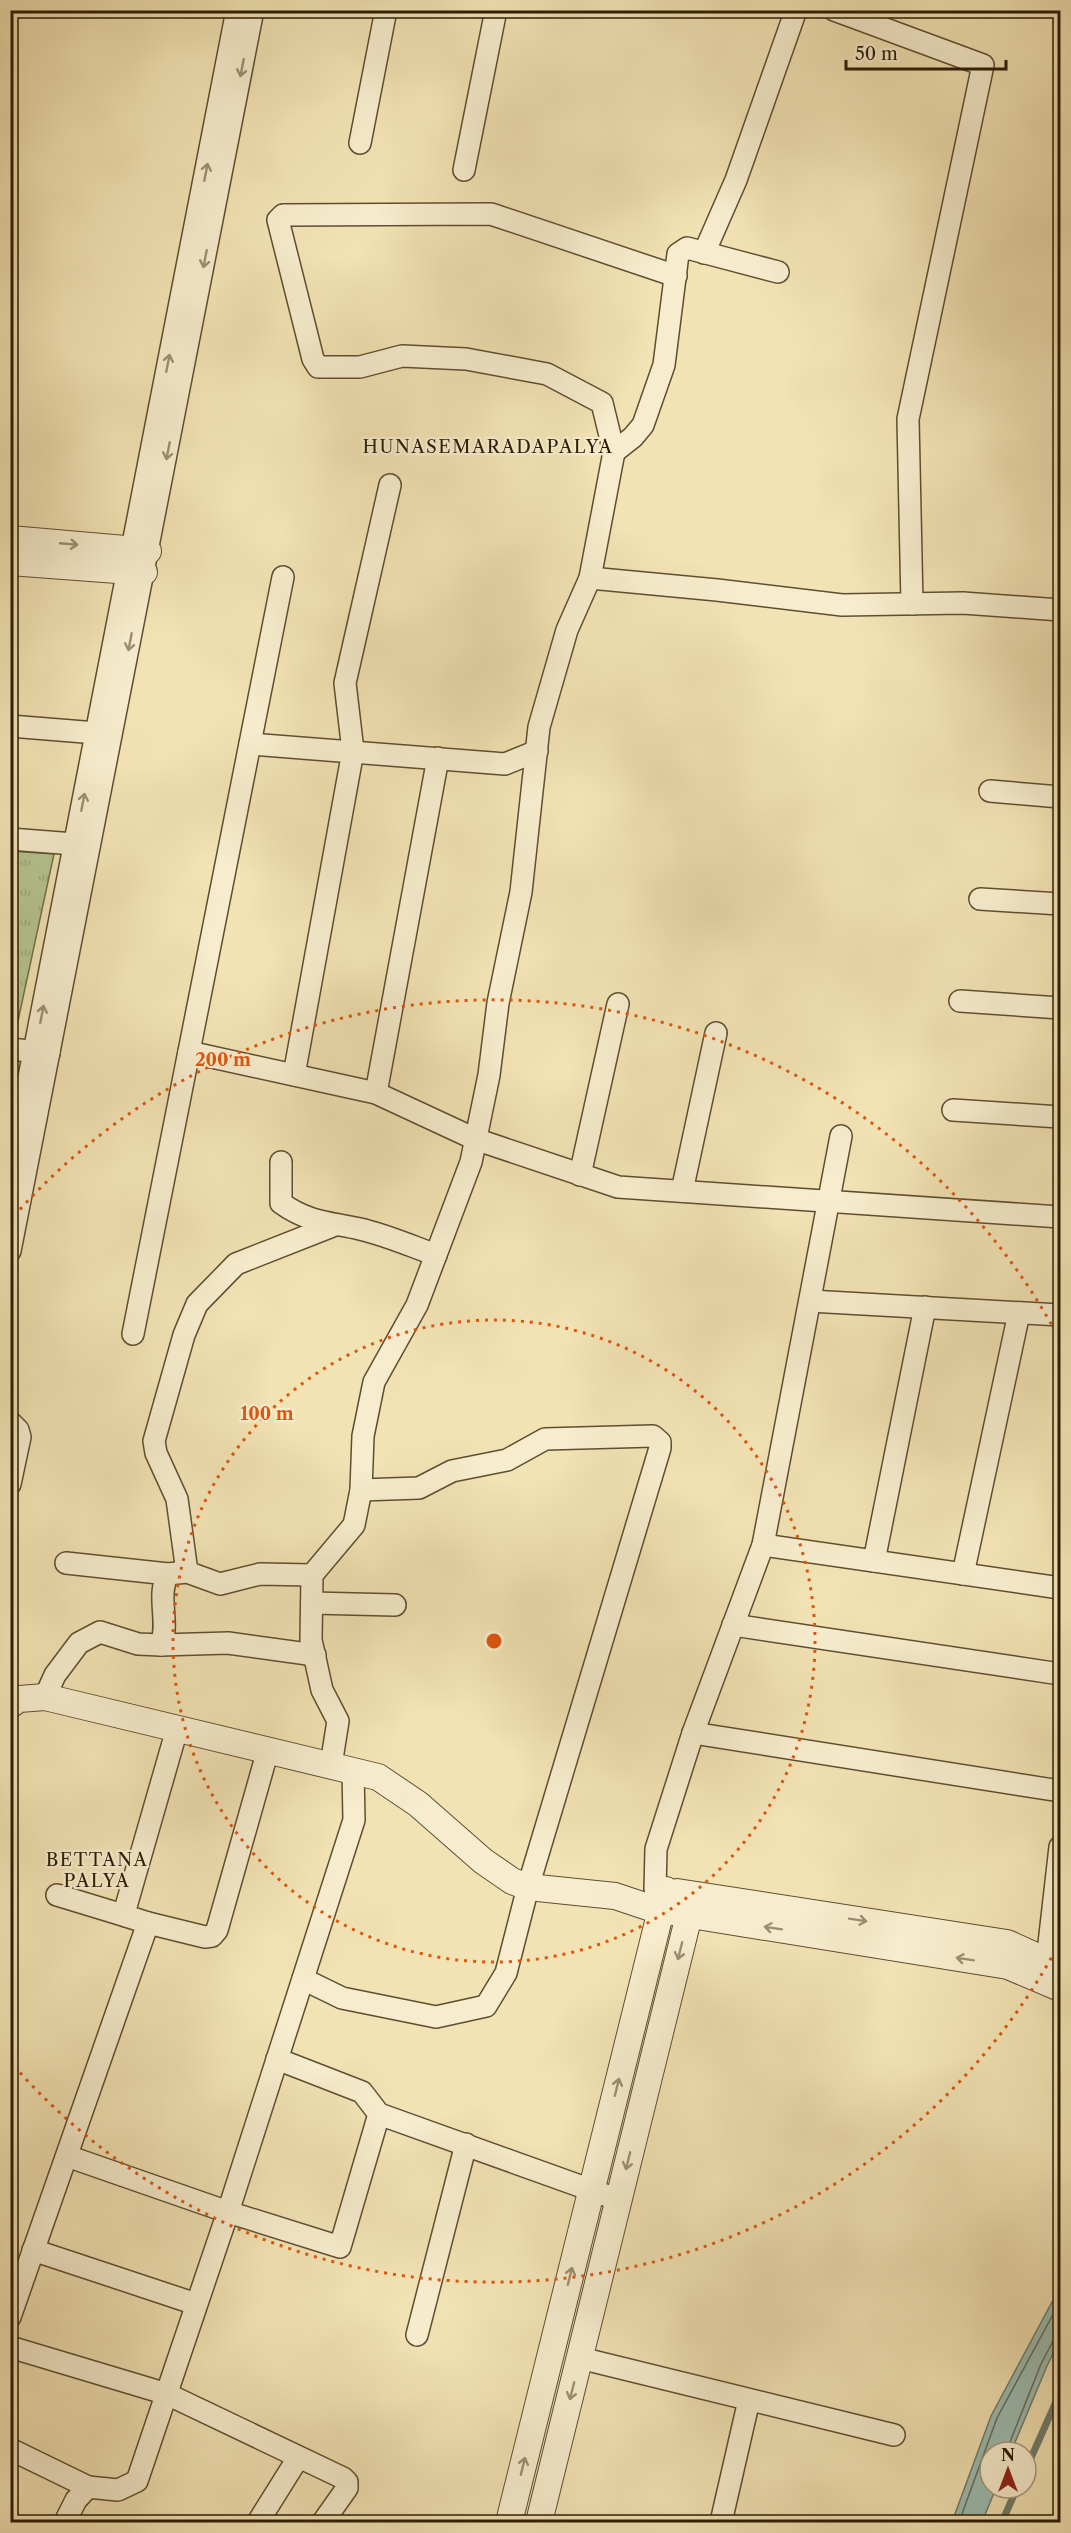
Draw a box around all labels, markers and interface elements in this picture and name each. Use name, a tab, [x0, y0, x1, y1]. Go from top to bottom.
scale bar	[846, 33, 1006, 71]
text: 50 m	[855, 43, 898, 65]
one-way arrow	[236, 58, 247, 77]
one-way arrow	[201, 163, 212, 182]
one-way arrow	[199, 249, 210, 269]
one-way arrow	[163, 354, 174, 374]
district label: HUNASEMARADAPALYA	[363, 436, 613, 458]
one-way arrow	[162, 440, 173, 460]
one-way arrow	[58, 539, 78, 550]
one-way arrow	[124, 632, 135, 651]
one-way arrow	[78, 793, 89, 812]
one-way arrow	[37, 1005, 48, 1024]
text: 200 m	[195, 1049, 251, 1071]
text: 100 m	[240, 1403, 294, 1425]
centre of rings	[484, 1631, 504, 1651]
district label: BETTANA PALYA	[46, 1849, 148, 1892]
one-way arrow	[848, 1915, 868, 1926]
one-way arrow	[763, 1922, 783, 1933]
one-way arrow	[674, 1942, 686, 1961]
one-way arrow	[956, 1953, 976, 1964]
one-way arrow	[612, 2078, 623, 2097]
one-way arrow	[622, 2151, 634, 2170]
one-way arrow	[565, 2267, 577, 2286]
one-way arrow	[565, 2381, 577, 2400]
north arrow	[978, 2440, 1038, 2500]
text: N	[1001, 2445, 1015, 2465]
one-way arrow	[518, 2457, 530, 2476]

